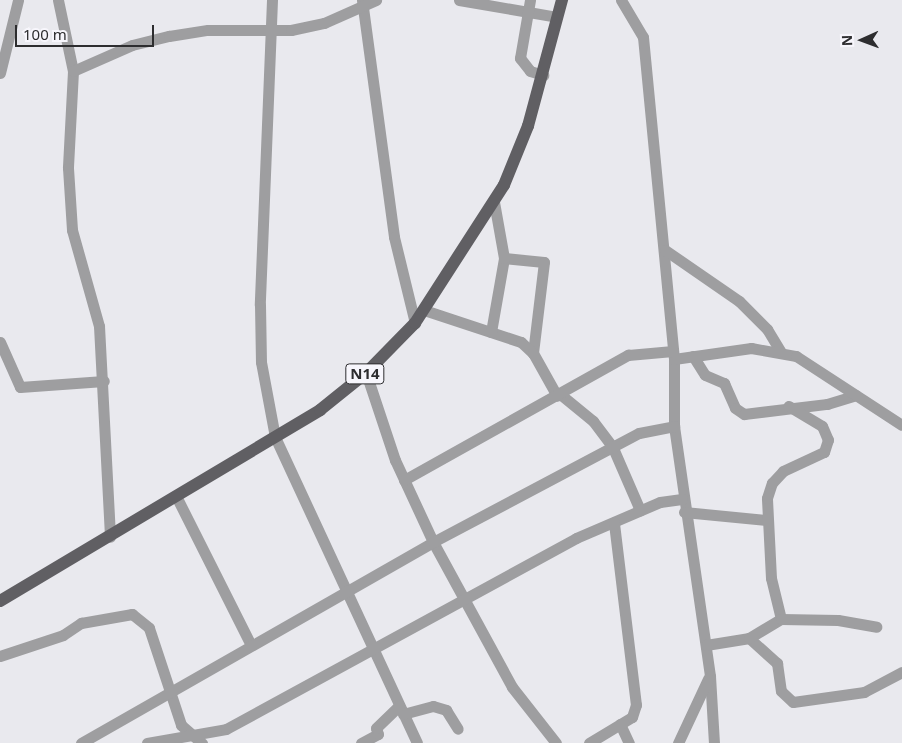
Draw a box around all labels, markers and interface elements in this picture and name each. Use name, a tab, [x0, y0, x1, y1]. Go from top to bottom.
scale bar	[18, 15, 156, 47]
north arrow	[837, 15, 887, 65]
text: 100 m	[23, 24, 67, 44]
text: N	[837, 35, 856, 47]
road number: N14	[345, 362, 385, 386]

